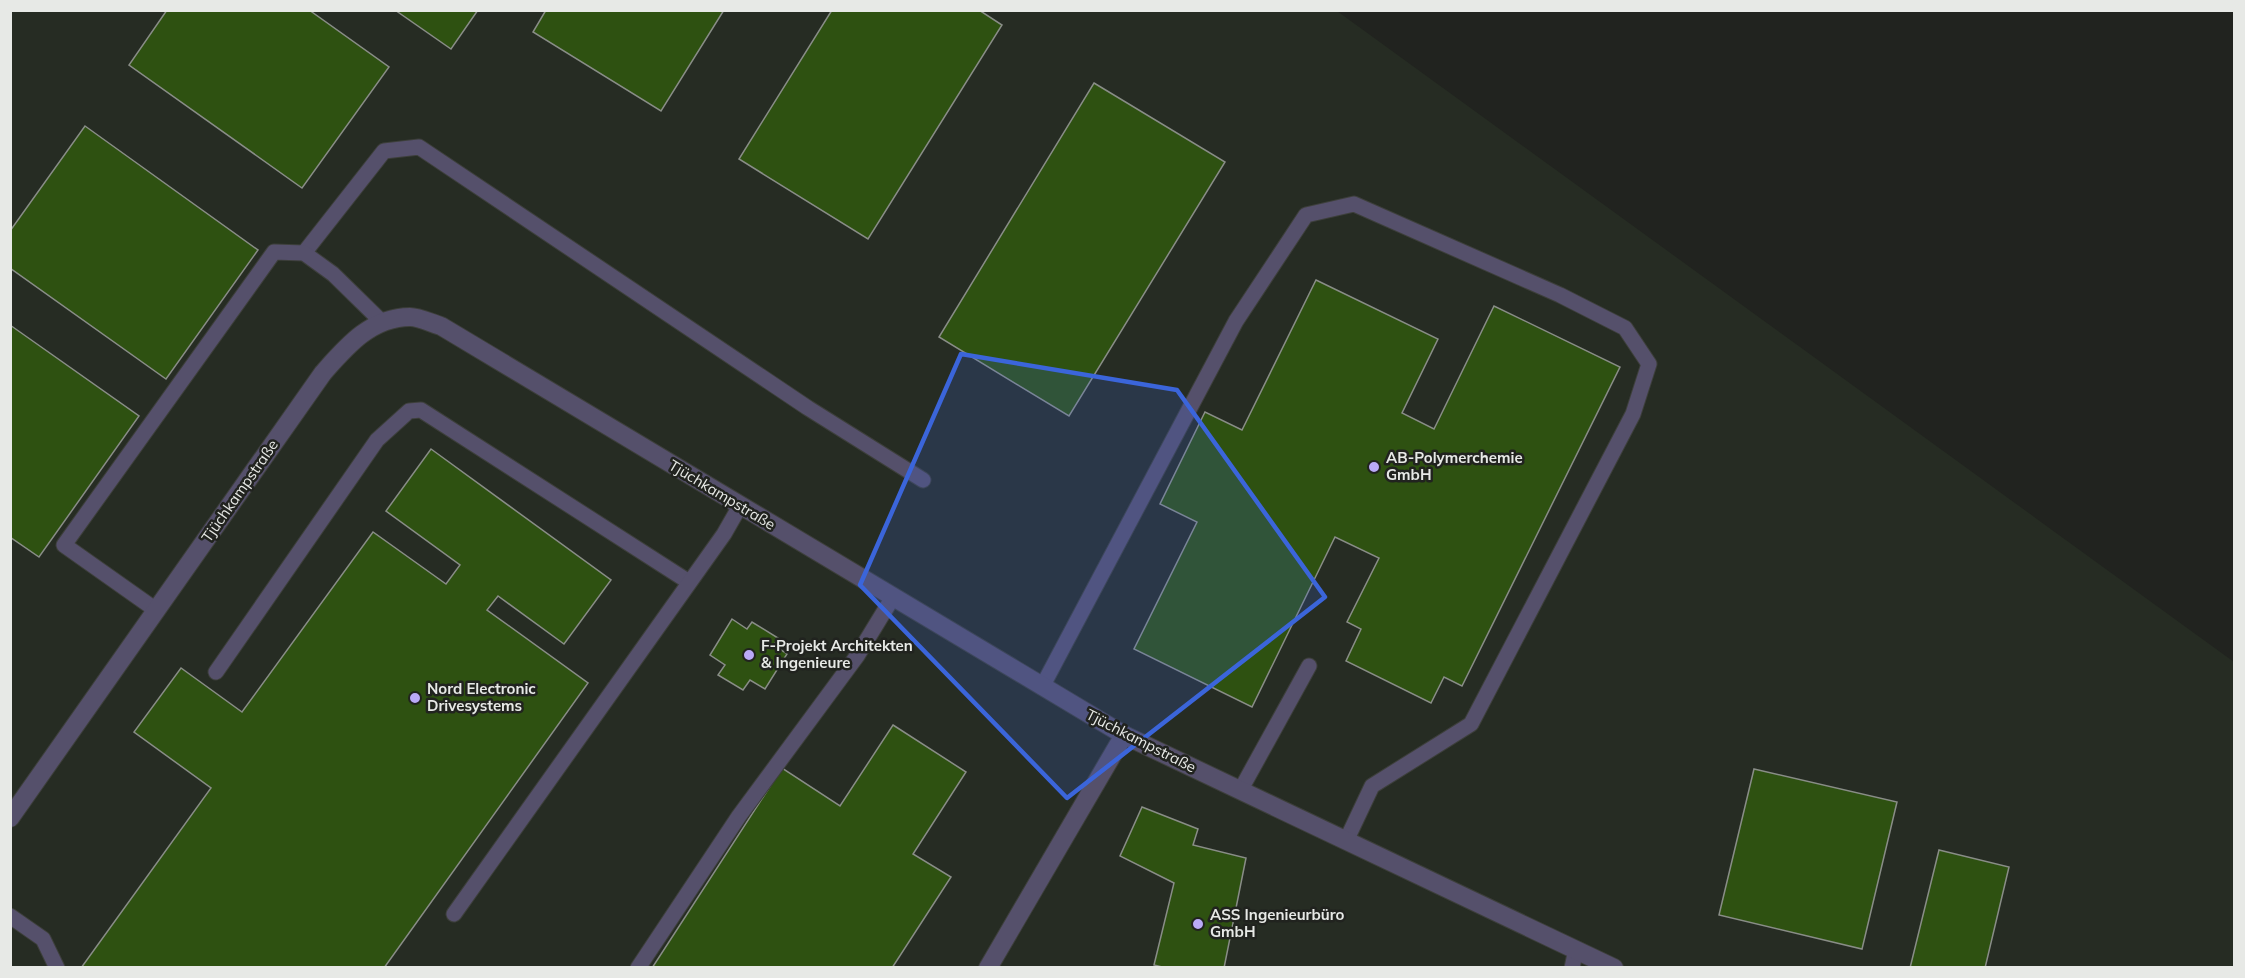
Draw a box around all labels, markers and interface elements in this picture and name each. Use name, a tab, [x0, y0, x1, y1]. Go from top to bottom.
street label: Tjüchkampstraße	[197, 436, 282, 546]
place label: AB-Polymerchemie GmbH	[1386, 448, 1523, 484]
street label: Tjüchkampstraße	[666, 455, 779, 534]
marker: AB-Polymerchemie GmbH	[1367, 460, 1381, 474]
place label: F-Projekt Architekten & Ingenieure	[761, 636, 913, 672]
marker: F-Projekt Architekten & Ingenieure	[742, 648, 756, 662]
place label: Nord Electronic Drivesystems	[427, 679, 536, 715]
marker: Nord Electronic Drivesystems	[408, 691, 422, 705]
street label: Tjüchkampstraße	[1083, 705, 1199, 776]
place label: ASS Ingenieurbüro GmbH	[1210, 905, 1344, 941]
marker: ASS Ingenieurbüro GmbH	[1191, 917, 1205, 931]

